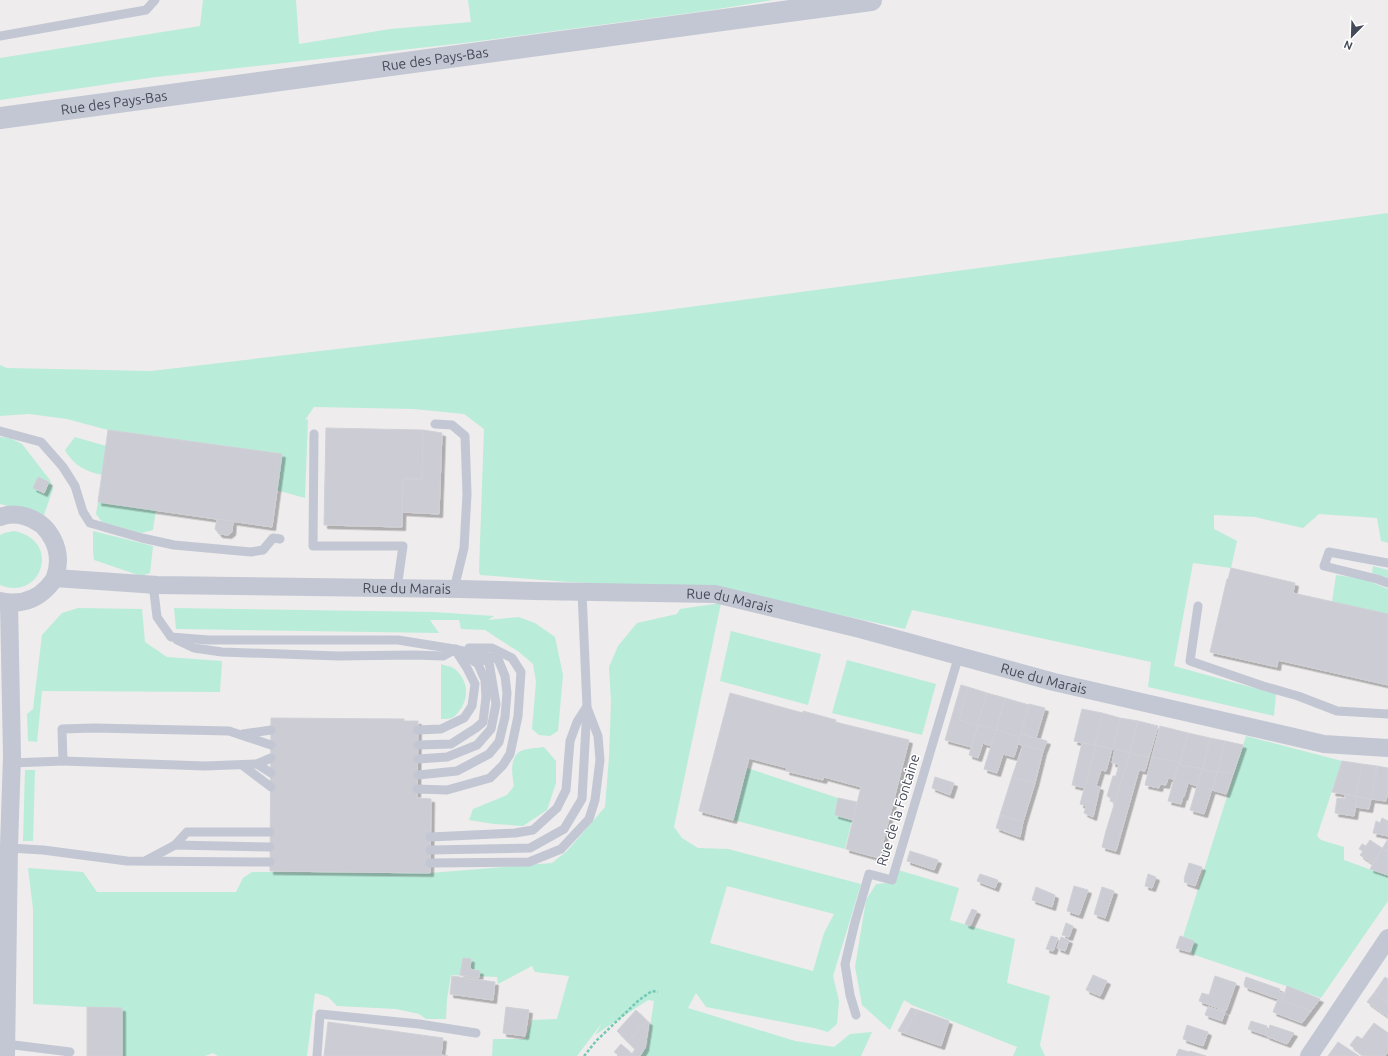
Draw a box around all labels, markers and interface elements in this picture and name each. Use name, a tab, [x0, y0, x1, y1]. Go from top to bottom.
north arrow	[1332, 16, 1372, 56]
text: N	[1342, 38, 1354, 52]
street label: Rue des Pays-Bas	[381, 44, 489, 74]
street label: Rue des Pays-Bas	[60, 87, 168, 118]
street label: Rue du Marais	[362, 580, 451, 597]
street label: Rue du Marais	[686, 586, 775, 616]
street label: Rue du Marais	[999, 660, 1089, 697]
street label: Rue de la Fontaine	[873, 752, 923, 868]

